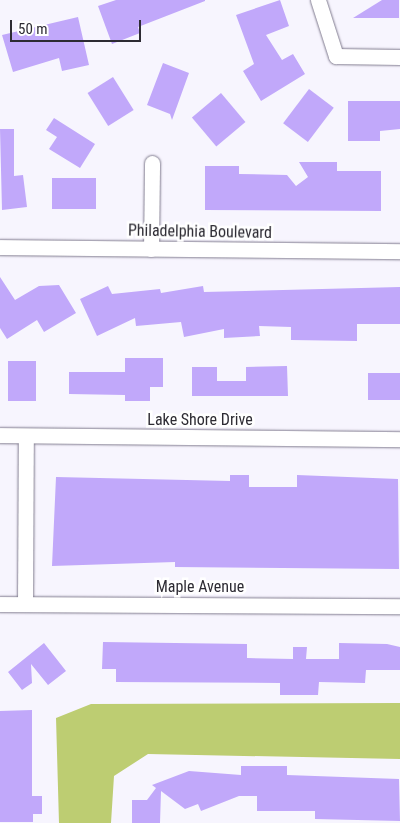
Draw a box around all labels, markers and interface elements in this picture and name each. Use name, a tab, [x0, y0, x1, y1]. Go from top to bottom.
scale bar	[12, 10, 144, 42]
text: 50 m	[18, 20, 48, 38]
street label: Philadelphia Boulevard	[128, 221, 272, 243]
street label: Lake Shore Drive	[147, 410, 253, 430]
street label: Maple Avenue	[156, 577, 244, 597]

